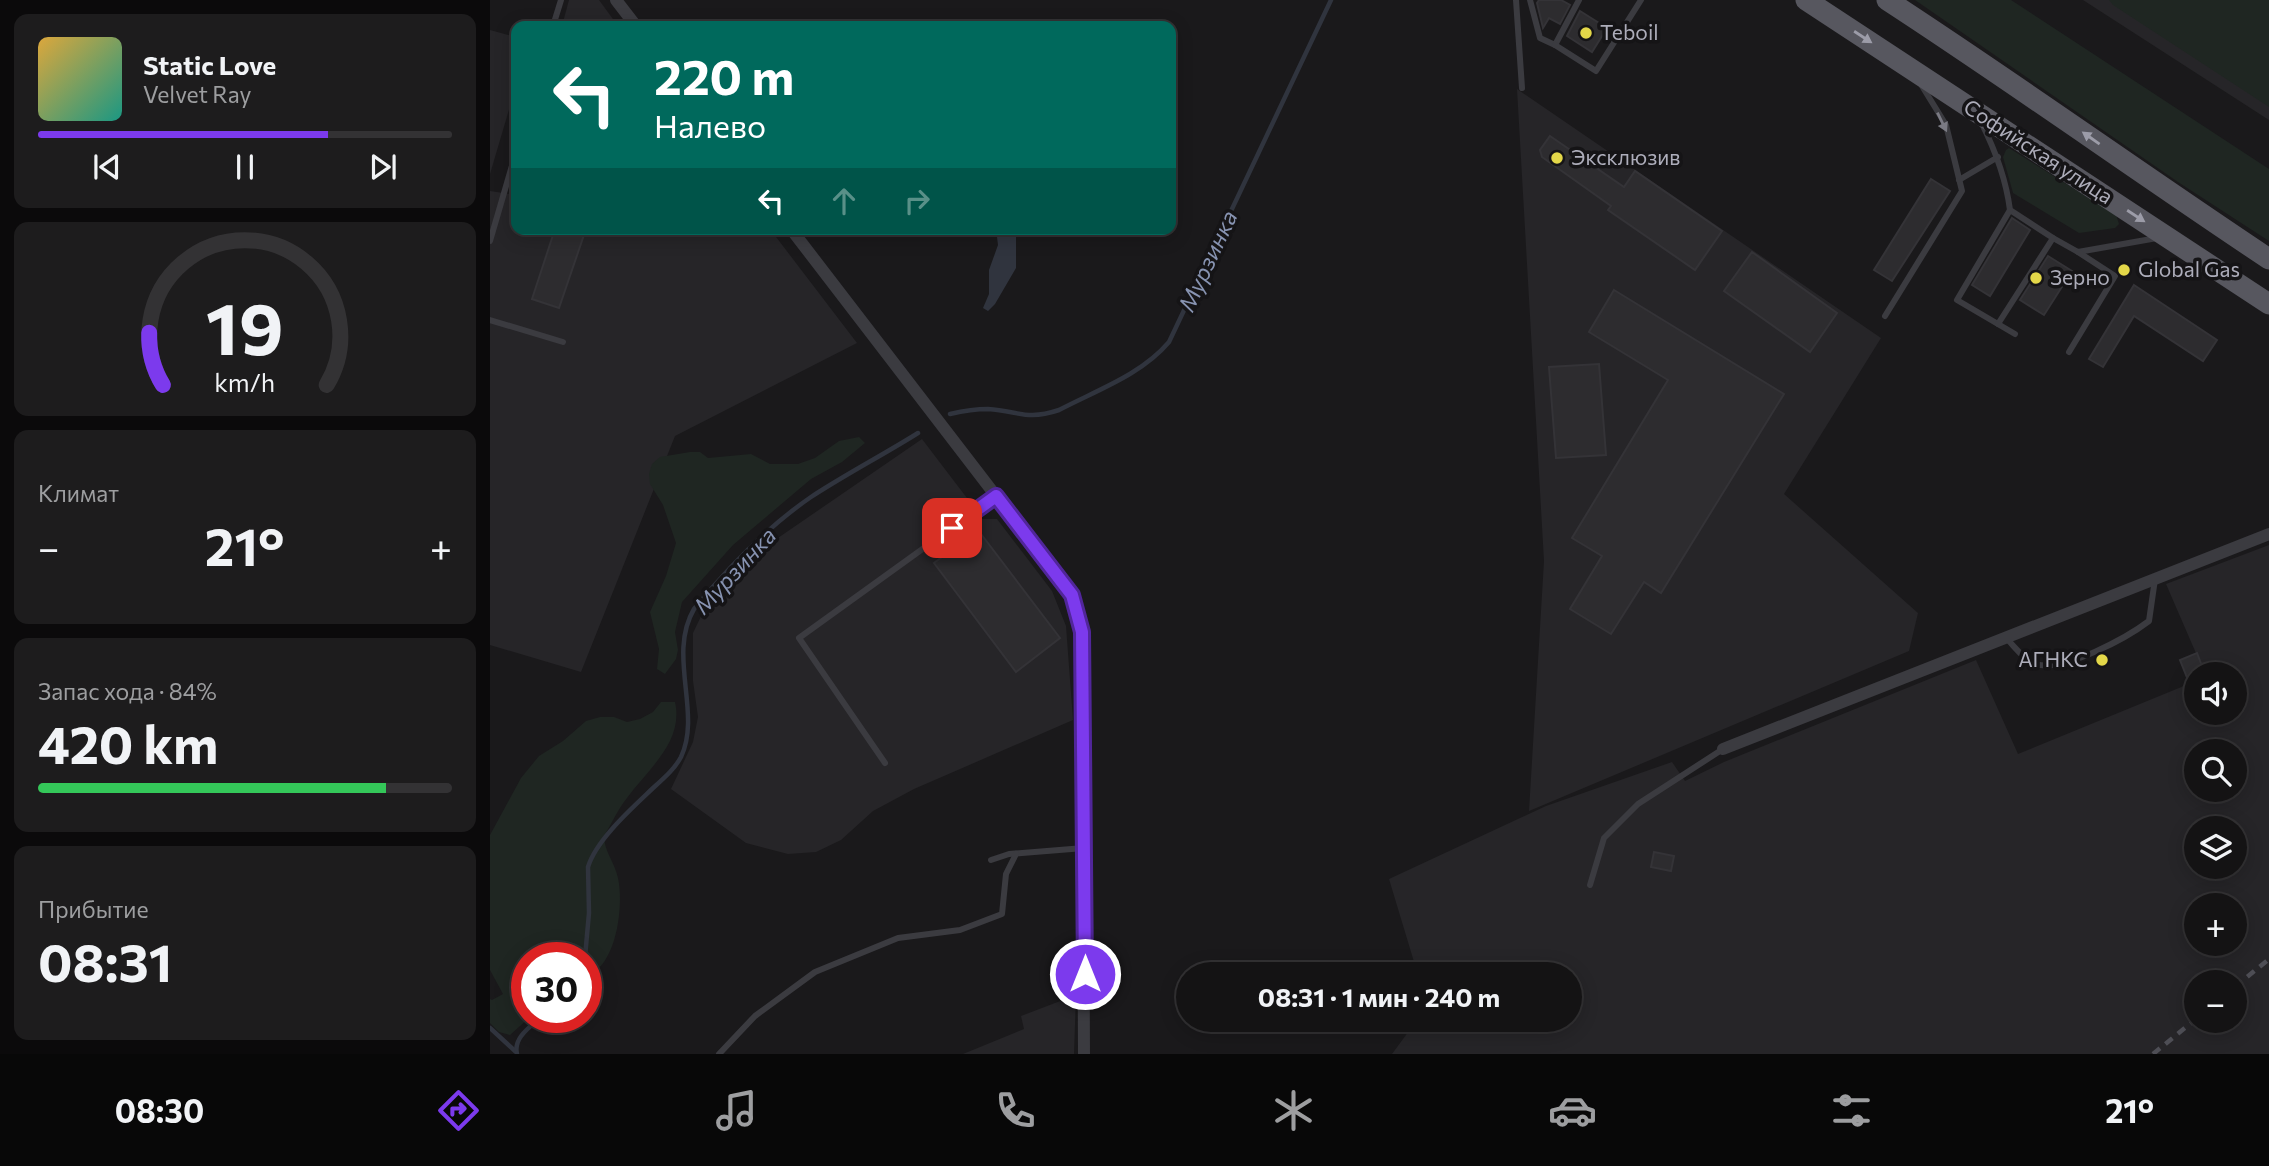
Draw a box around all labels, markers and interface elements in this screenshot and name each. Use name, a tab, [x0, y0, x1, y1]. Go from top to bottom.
place label: Teboil	[1600, 19, 1659, 44]
marker: Teboil	[1578, 25, 1594, 41]
one-way arrow	[1854, 31, 1873, 44]
text: 220 m	[654, 45, 794, 105]
text: Static Love	[143, 49, 276, 80]
icon: left	[539, 49, 630, 140]
text: Velvet Ray	[143, 80, 251, 108]
street label: Софийская улица	[1960, 93, 2118, 208]
text: Налево	[654, 105, 766, 145]
one-way arrow	[1937, 112, 1948, 132]
one-way arrow	[2082, 131, 2100, 145]
place label: Эксклюзив	[1571, 144, 1680, 169]
icon: previous	[88, 148, 126, 186]
icon: pause	[226, 148, 264, 186]
icon: next	[364, 148, 402, 186]
marker: Эксклюзив	[1549, 150, 1565, 166]
icon: left	[752, 182, 790, 220]
icon: ahead	[825, 182, 863, 220]
icon: right	[898, 182, 936, 220]
water label: Мурзинка	[1172, 206, 1243, 316]
one-way arrow	[2126, 209, 2145, 222]
place label: Global Gas	[2138, 256, 2240, 281]
marker: Global Gas	[2116, 262, 2132, 278]
place label: Зерно	[2050, 264, 2110, 289]
marker: Зерно	[2028, 270, 2044, 286]
text: 19	[206, 281, 284, 370]
text: km/h	[215, 367, 275, 397]
text: Климат	[38, 479, 119, 507]
pin	[922, 498, 982, 558]
icon: arrive	[933, 509, 971, 547]
text: 21°	[205, 513, 284, 577]
water label: Мурзинка	[687, 521, 781, 619]
text: −	[38, 523, 60, 570]
text: +	[430, 523, 452, 570]
place label: АГНКС	[2018, 646, 2088, 671]
marker: АГНКС	[2094, 652, 2110, 668]
map controls	[2184, 662, 2247, 1033]
button: sound	[2184, 662, 2247, 725]
text: Запас хода · 84%	[38, 677, 217, 705]
text: 420 km	[38, 711, 218, 775]
button: search	[2184, 739, 2247, 802]
button: layers	[2184, 816, 2247, 879]
button: +	[2184, 893, 2247, 956]
text: Прибытие	[38, 895, 149, 923]
text: 08:31	[38, 929, 172, 993]
position arrow	[1048, 937, 1122, 1011]
speed limit sign: 30	[511, 942, 602, 1033]
button: −	[2184, 970, 2247, 1033]
text: 08:31 · 1 мин · 240 m	[1258, 981, 1500, 1012]
icon: directions	[434, 1086, 483, 1135]
icon: music	[712, 1086, 761, 1135]
icon: phone	[991, 1086, 1040, 1135]
icon: climate	[1269, 1086, 1318, 1135]
icon: car	[1548, 1086, 1597, 1135]
icon: filters	[1827, 1086, 1876, 1135]
text: 08:30	[115, 1090, 204, 1130]
text: 21°	[2105, 1090, 2154, 1130]

